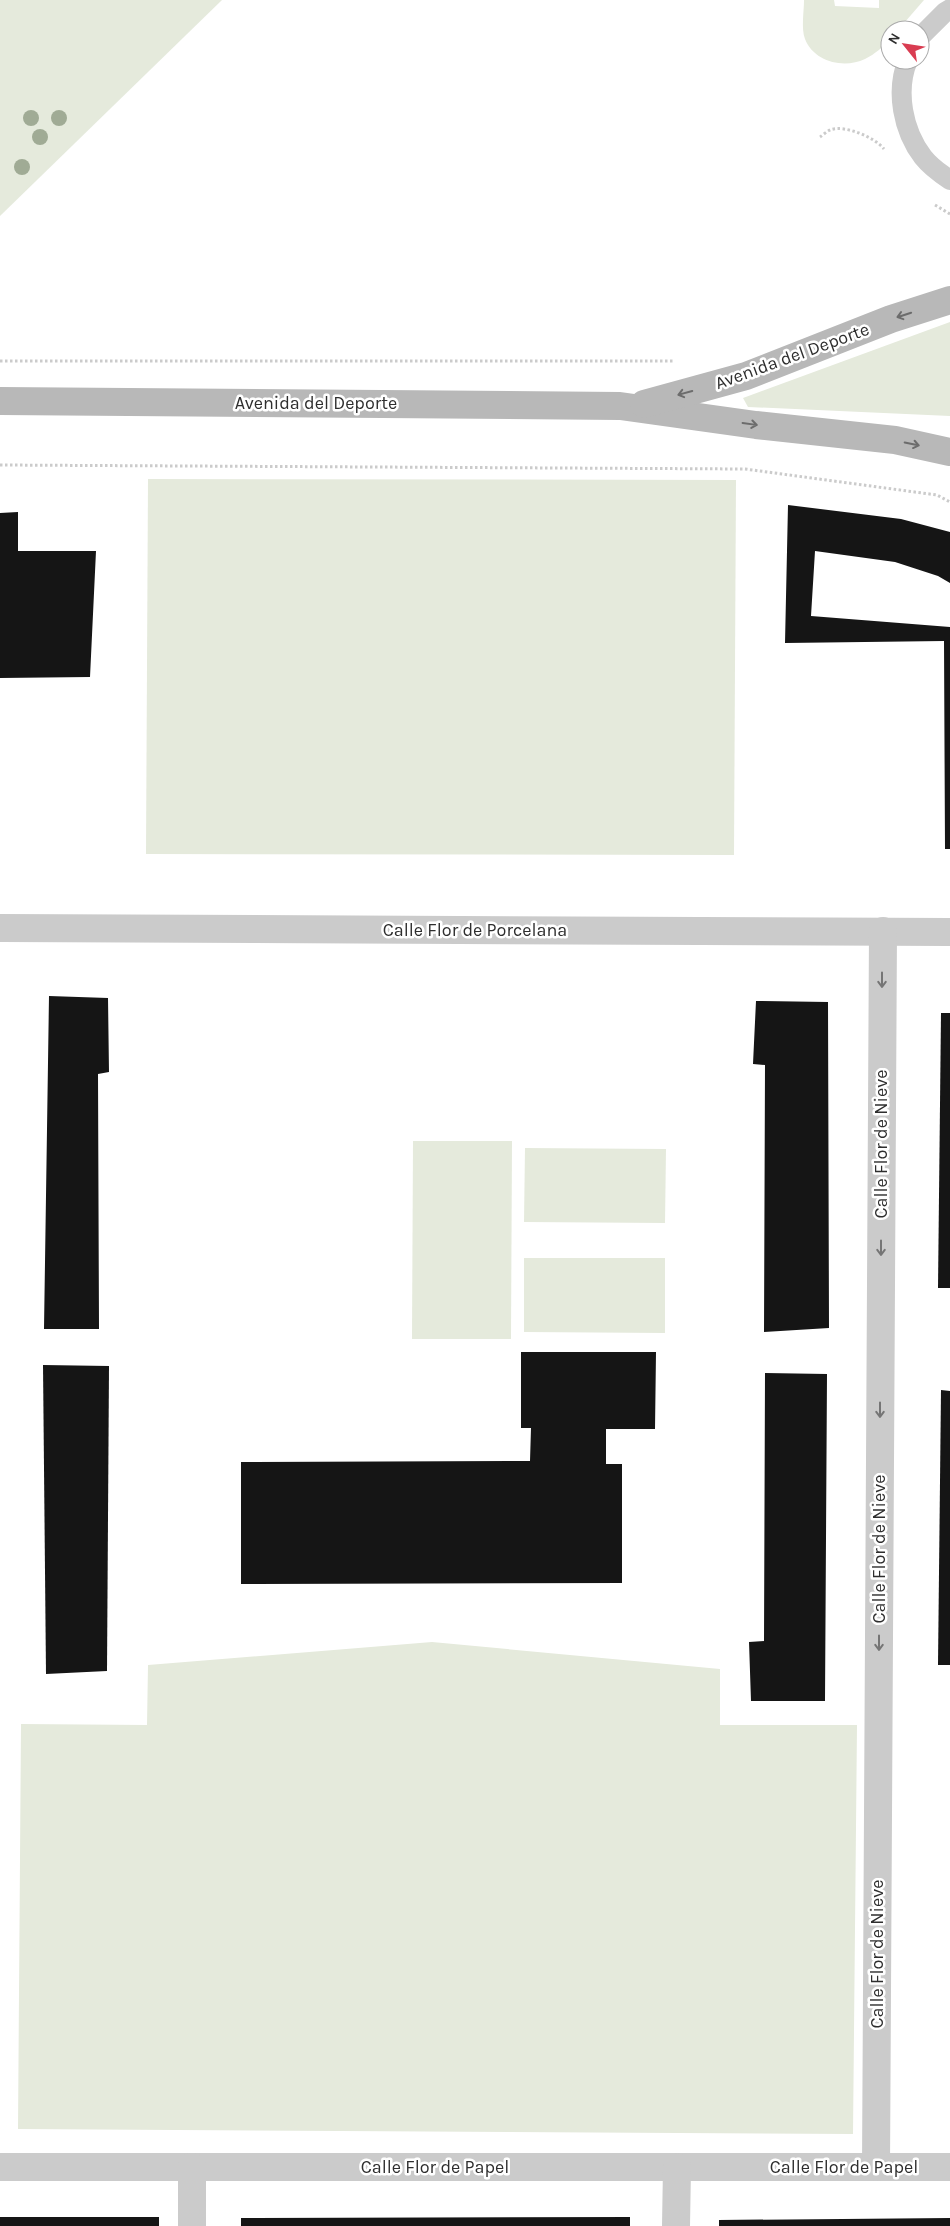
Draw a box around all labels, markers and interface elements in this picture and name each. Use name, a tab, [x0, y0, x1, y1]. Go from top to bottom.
north arrow	[880, 20, 930, 70]
text: N	[884, 30, 904, 47]
one-way arrow	[896, 311, 912, 321]
street label: Avenida del Deporte	[712, 318, 872, 394]
one-way arrow	[677, 389, 693, 398]
street label: Avenida del Deporte	[235, 392, 397, 414]
one-way arrow	[742, 419, 758, 429]
one-way arrow	[903, 440, 919, 449]
street label: Calle Flor de Porcelana	[383, 919, 567, 941]
one-way arrow	[877, 972, 887, 988]
street label: Calle Flor de Nieve	[870, 1069, 892, 1219]
one-way arrow	[876, 1239, 886, 1255]
one-way arrow	[875, 1402, 885, 1418]
street label: Calle Flor de Nieve	[868, 1474, 890, 1624]
one-way arrow	[874, 1634, 884, 1650]
street label: Calle Flor de Nieve	[866, 1879, 888, 2029]
street label: Calle Flor de Papel	[361, 2156, 509, 2178]
street label: Calle Flor de Papel	[770, 2156, 918, 2178]

